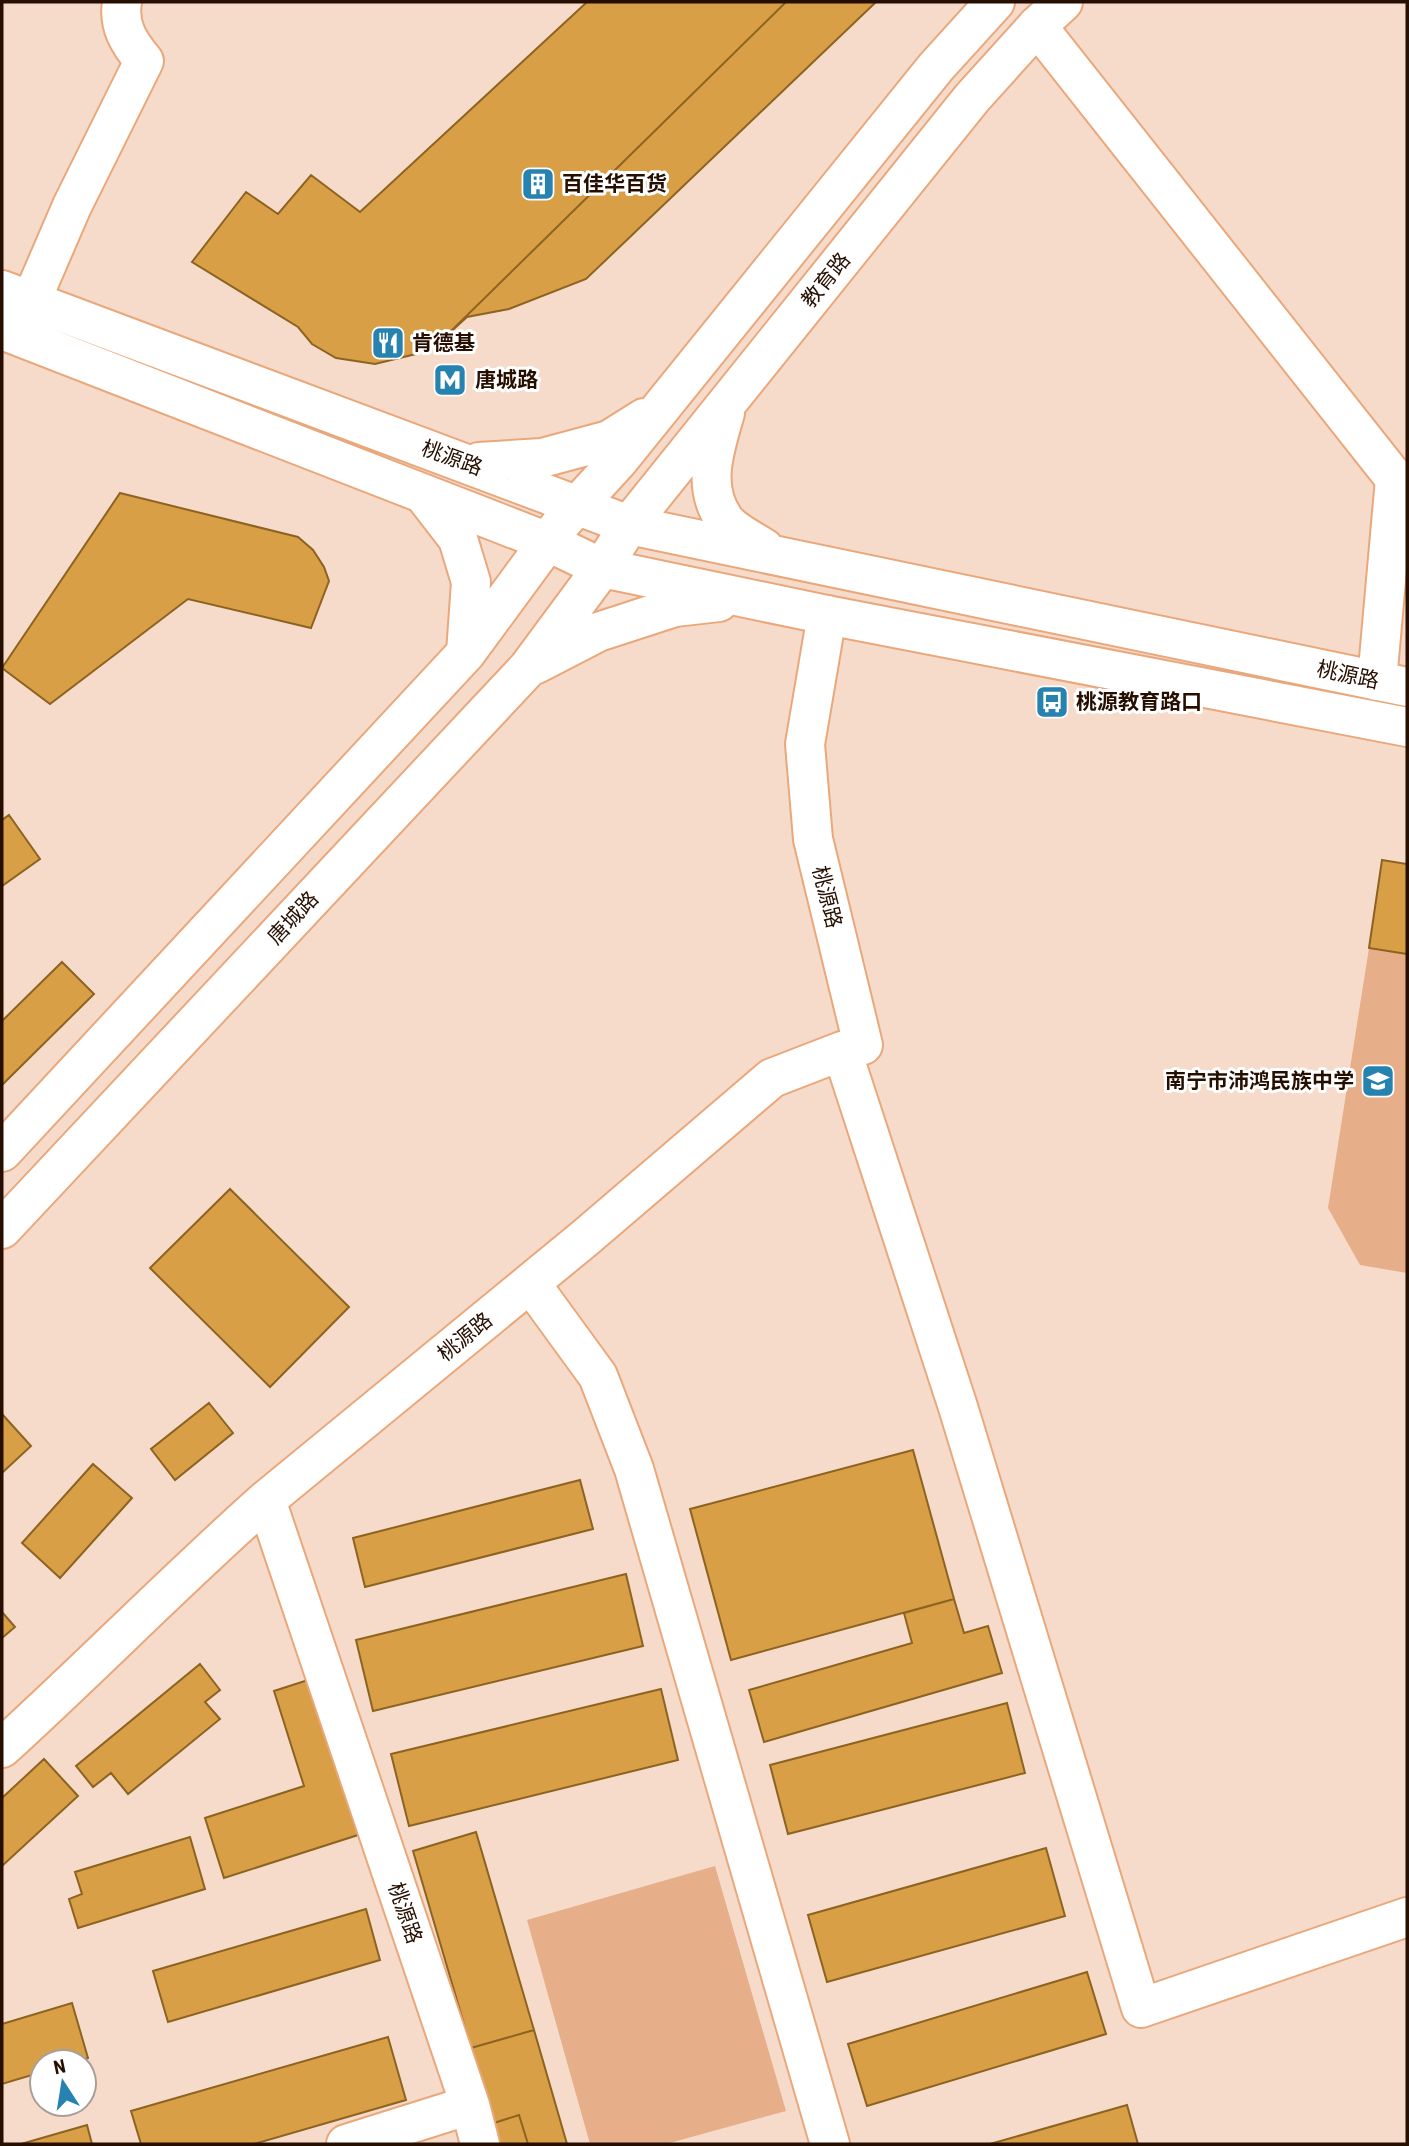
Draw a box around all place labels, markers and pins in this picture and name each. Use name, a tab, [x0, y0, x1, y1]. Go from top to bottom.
building icon: 百佳华百货	[519, 165, 557, 203]
place label: 百佳华百货	[562, 172, 667, 196]
restaurant icon: 肯德基	[369, 324, 407, 362]
place label: 肯德基	[412, 331, 475, 355]
metro station icon: 唐城路	[431, 361, 469, 399]
place label: 唐城路	[475, 368, 538, 392]
bus stop icon: 桃源教育路口	[1033, 683, 1071, 721]
place label: 桃源教育路口	[1076, 690, 1202, 714]
school or university icon: 南宁市沛鸿民族中学	[1359, 1062, 1397, 1100]
place label: 南宁市沛鸿民族中学	[1165, 1069, 1354, 1093]

